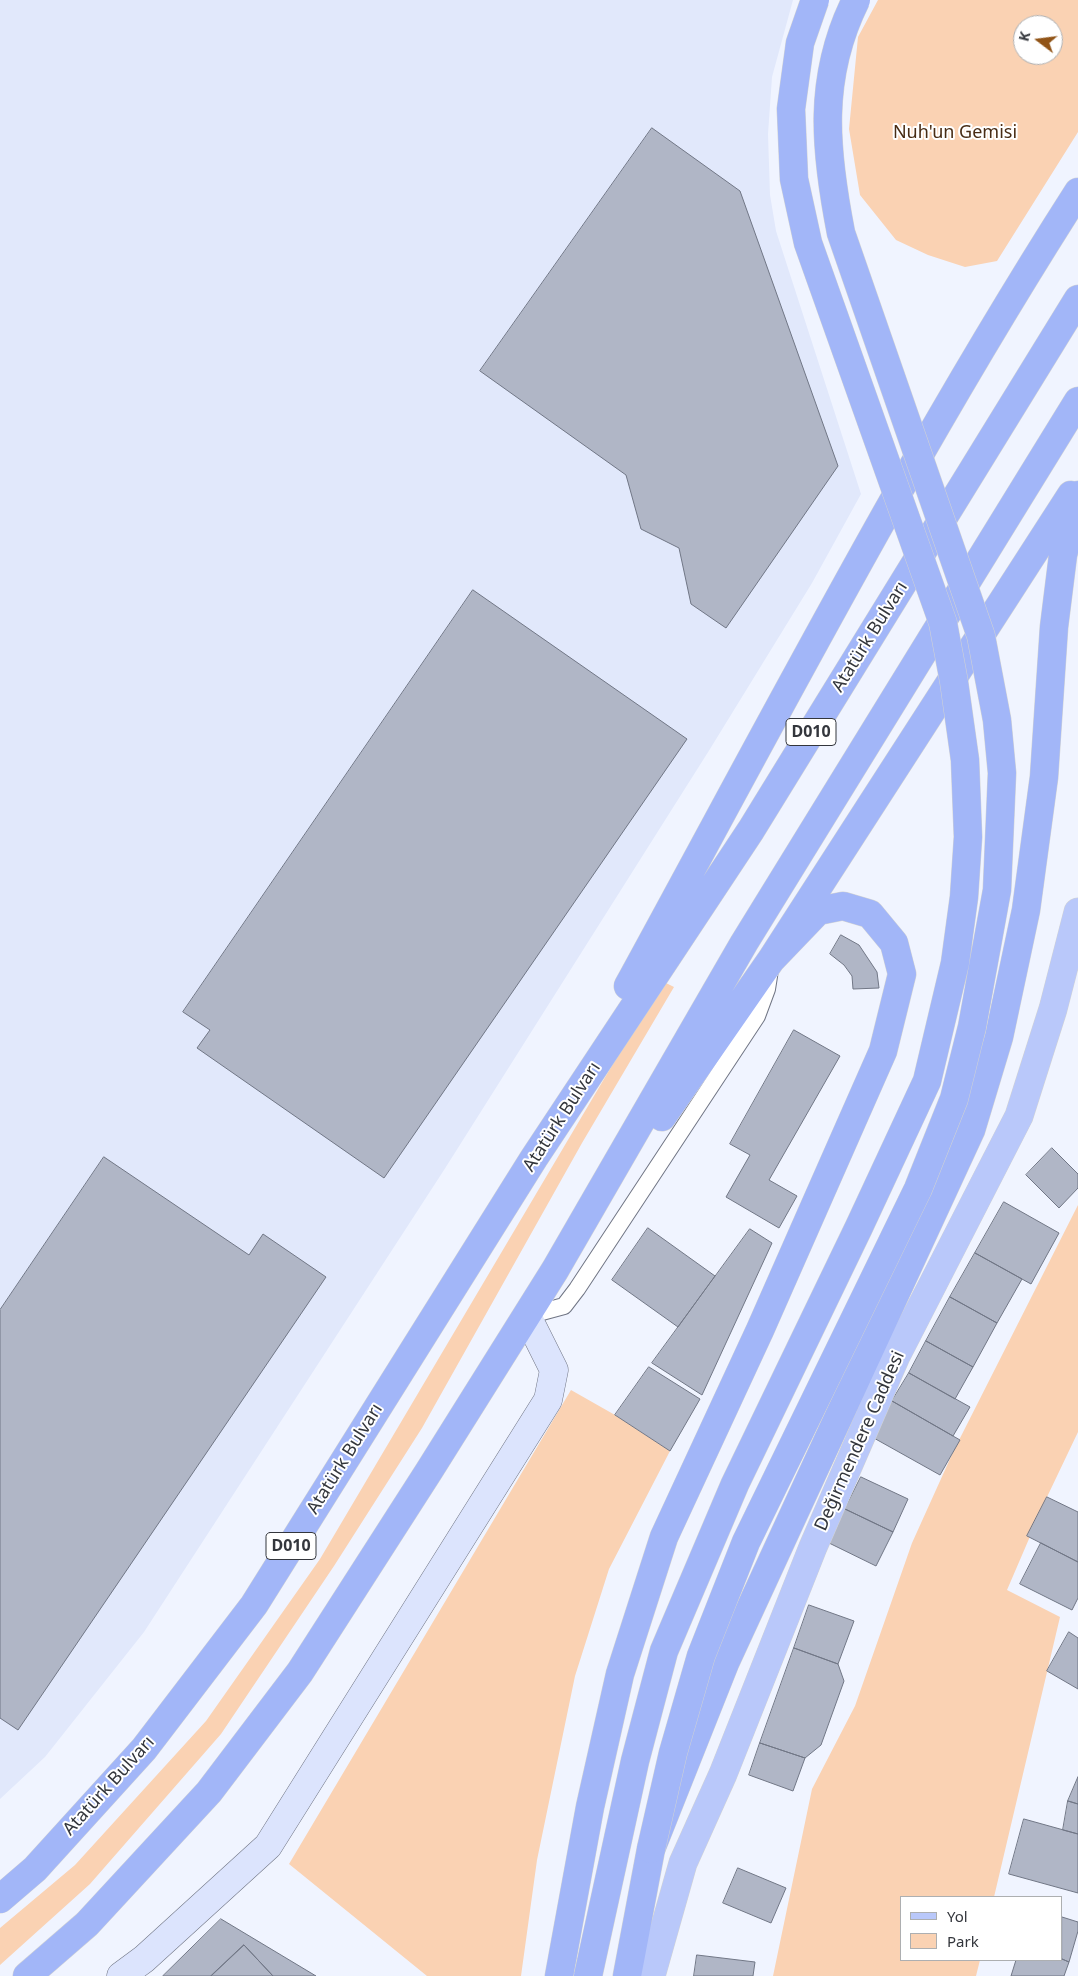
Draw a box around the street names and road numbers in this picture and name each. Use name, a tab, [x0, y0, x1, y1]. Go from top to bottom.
street label: Atatürk Bulvarı	[827, 578, 913, 696]
road number: D010	[786, 719, 836, 746]
street label: Atatürk Bulvarı	[519, 1058, 605, 1176]
street label: Değirmendere Caddesi	[811, 1348, 909, 1534]
street label: Atatürk Bulvarı	[302, 1400, 388, 1518]
road number: D010	[266, 1532, 316, 1560]
street label: Atatürk Bulvarı	[59, 1732, 159, 1840]

